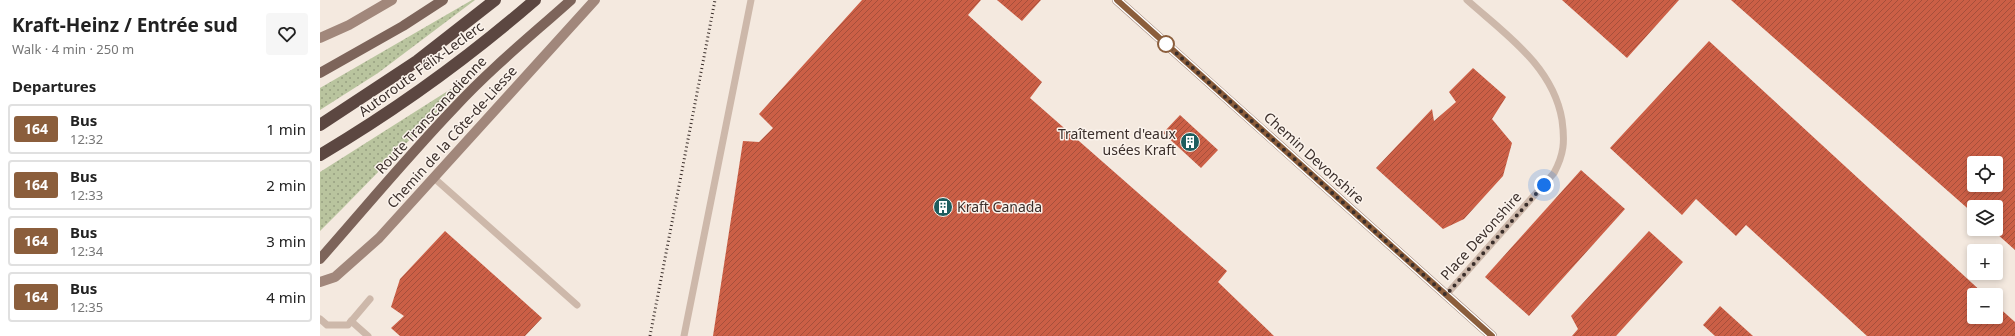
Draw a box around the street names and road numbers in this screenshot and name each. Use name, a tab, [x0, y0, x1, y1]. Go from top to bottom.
street label: Autoroute Félix-Leclerc	[354, 17, 487, 120]
street label: Route Transcanadienne	[371, 52, 490, 178]
street label: Chemin de la Côte-de-Liesse	[382, 61, 521, 212]
street label: Chemin Devonshire	[1260, 107, 1369, 208]
street label: Place Devonshire	[1436, 187, 1525, 284]

